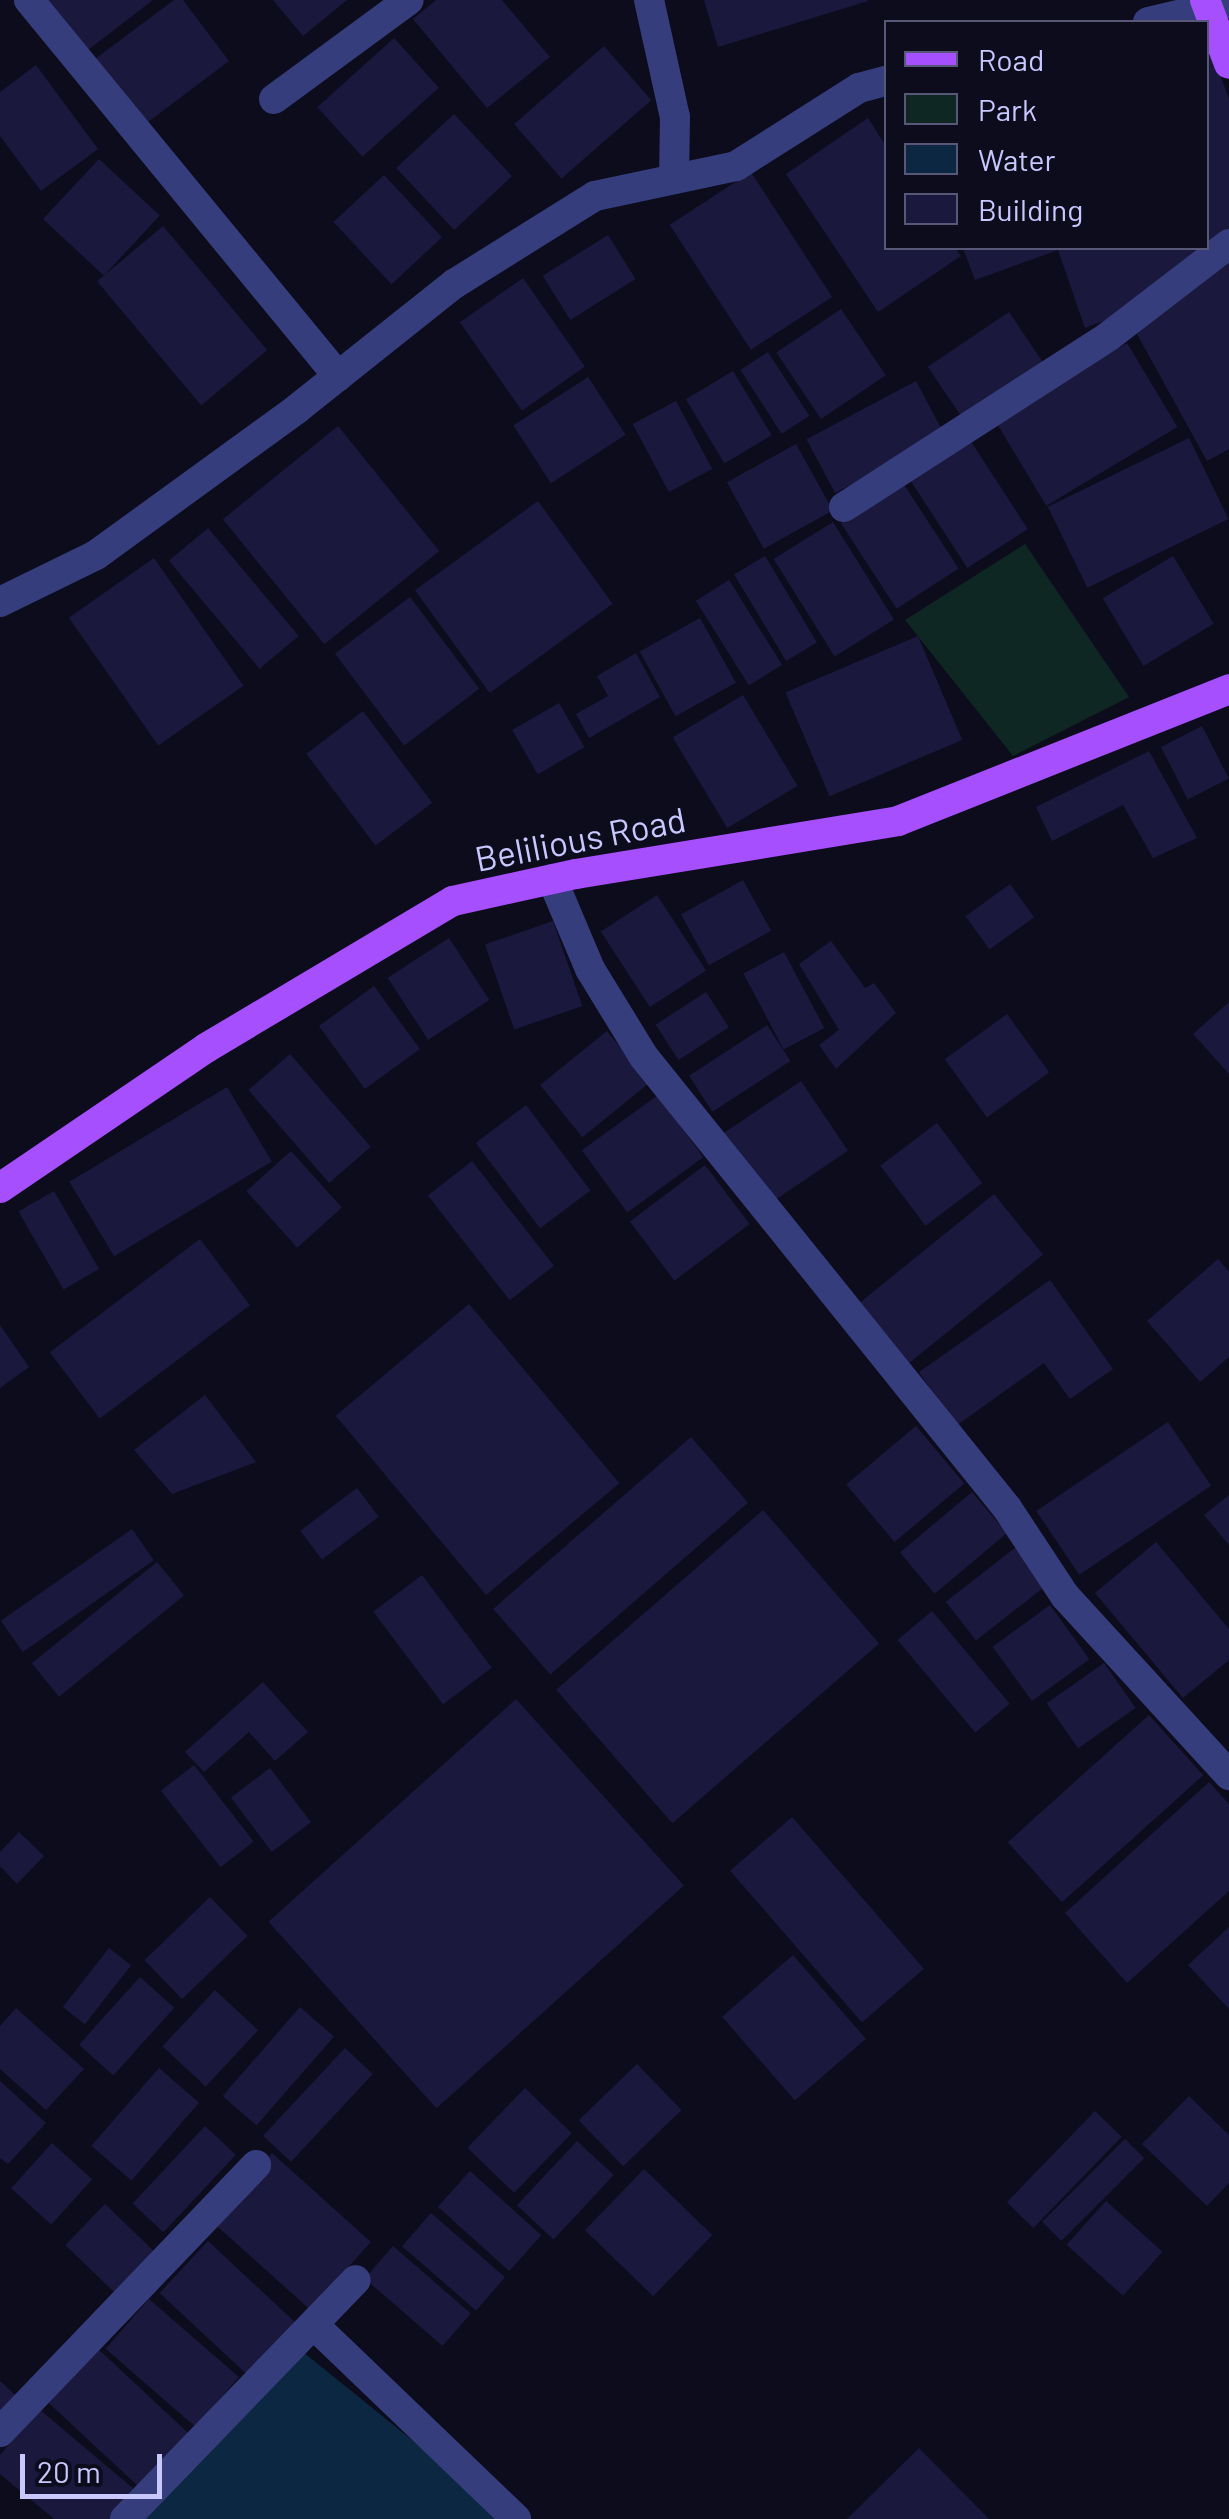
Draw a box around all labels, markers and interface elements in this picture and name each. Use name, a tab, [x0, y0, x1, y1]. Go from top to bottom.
legend	[884, 20, 1209, 250]
text: Road	[978, 41, 1044, 77]
text: Park	[978, 91, 1037, 127]
text: Water	[978, 141, 1056, 177]
text: Building	[978, 191, 1083, 227]
street label: Belilious Road	[471, 797, 689, 879]
scale bar	[25, 2434, 168, 2496]
text: 20 m	[37, 2453, 101, 2489]

